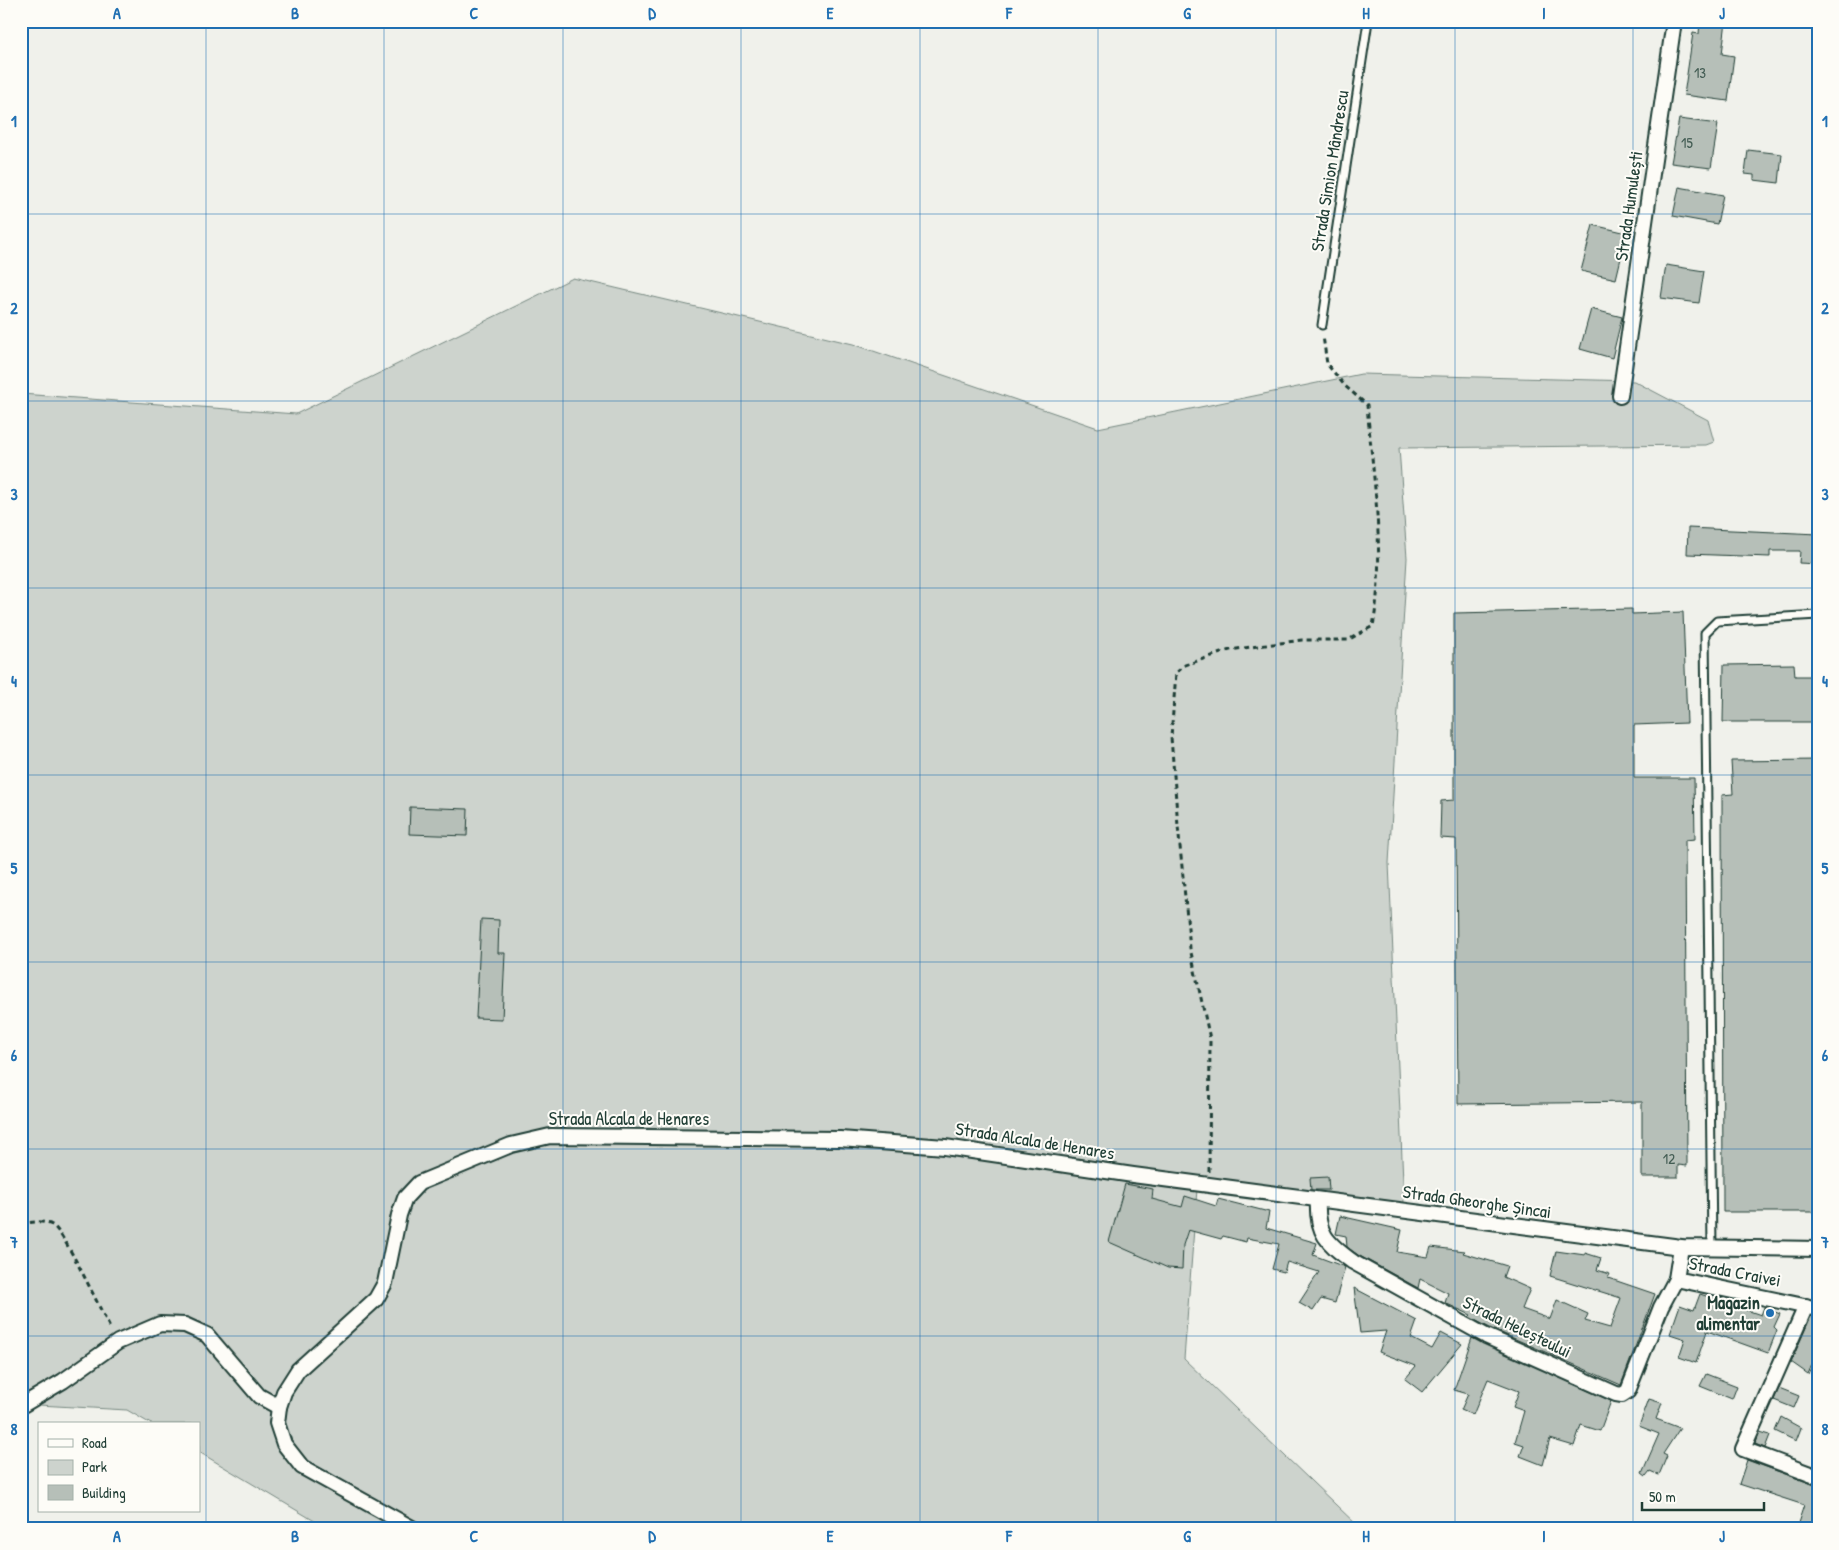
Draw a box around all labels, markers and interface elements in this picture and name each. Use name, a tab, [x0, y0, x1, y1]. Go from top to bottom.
text: A	[113, 2, 121, 24]
text: B	[291, 2, 299, 24]
text: C	[470, 2, 479, 24]
text: D	[648, 2, 656, 24]
text: E	[826, 2, 834, 24]
text: F	[1005, 2, 1013, 24]
text: G	[1183, 2, 1191, 24]
text: H	[1362, 2, 1370, 24]
text: I	[1542, 2, 1546, 24]
text: J	[1719, 2, 1725, 24]
house number: 13	[1694, 62, 1706, 83]
street label: Strada Simion Mândrescu	[1304, 89, 1355, 253]
text: 1	[11, 110, 17, 132]
text: 1	[1822, 110, 1828, 132]
house number: 15	[1681, 132, 1694, 153]
street label: Strada Humulești	[1608, 149, 1649, 263]
text: 2	[10, 297, 18, 319]
text: 2	[1821, 297, 1829, 319]
text: 3	[10, 483, 18, 505]
text: 3	[1821, 483, 1829, 505]
text: 4	[11, 670, 17, 692]
text: 4	[1822, 670, 1828, 692]
text: 5	[11, 857, 18, 879]
text: 5	[1822, 857, 1829, 879]
text: 6	[11, 1044, 18, 1066]
text: 6	[1822, 1044, 1829, 1066]
street label: Strada Alcala de Henares	[549, 1106, 709, 1131]
street label: Strada Alcala de Henares	[954, 1116, 1116, 1165]
house number: 12	[1663, 1148, 1675, 1169]
street label: Strada Gheorghe Șincai	[1401, 1179, 1553, 1224]
text: 7	[9, 1231, 18, 1253]
text: 7	[1820, 1231, 1829, 1253]
street label: Strada Craivei	[1687, 1250, 1783, 1293]
street label: Strada Heleșteului	[1459, 1290, 1576, 1364]
place label: Magazin alimentar	[1696, 1290, 1760, 1336]
marker: Magazin alimentar	[1764, 1307, 1776, 1319]
text: 8	[11, 1418, 18, 1440]
text: 8	[1822, 1418, 1829, 1440]
legend	[38, 1422, 200, 1512]
text: Road	[82, 1432, 107, 1453]
text: Park	[82, 1456, 107, 1477]
scale bar	[1642, 1480, 1764, 1512]
text: Building	[82, 1482, 126, 1503]
text: 50 m	[1649, 1486, 1676, 1507]
text: A	[113, 1525, 121, 1547]
text: B	[291, 1525, 299, 1547]
text: C	[470, 1525, 479, 1547]
text: D	[648, 1525, 656, 1547]
text: E	[826, 1525, 834, 1547]
text: F	[1005, 1525, 1013, 1547]
text: G	[1183, 1525, 1191, 1547]
text: H	[1362, 1525, 1370, 1547]
text: I	[1542, 1525, 1546, 1547]
text: J	[1719, 1525, 1725, 1547]

